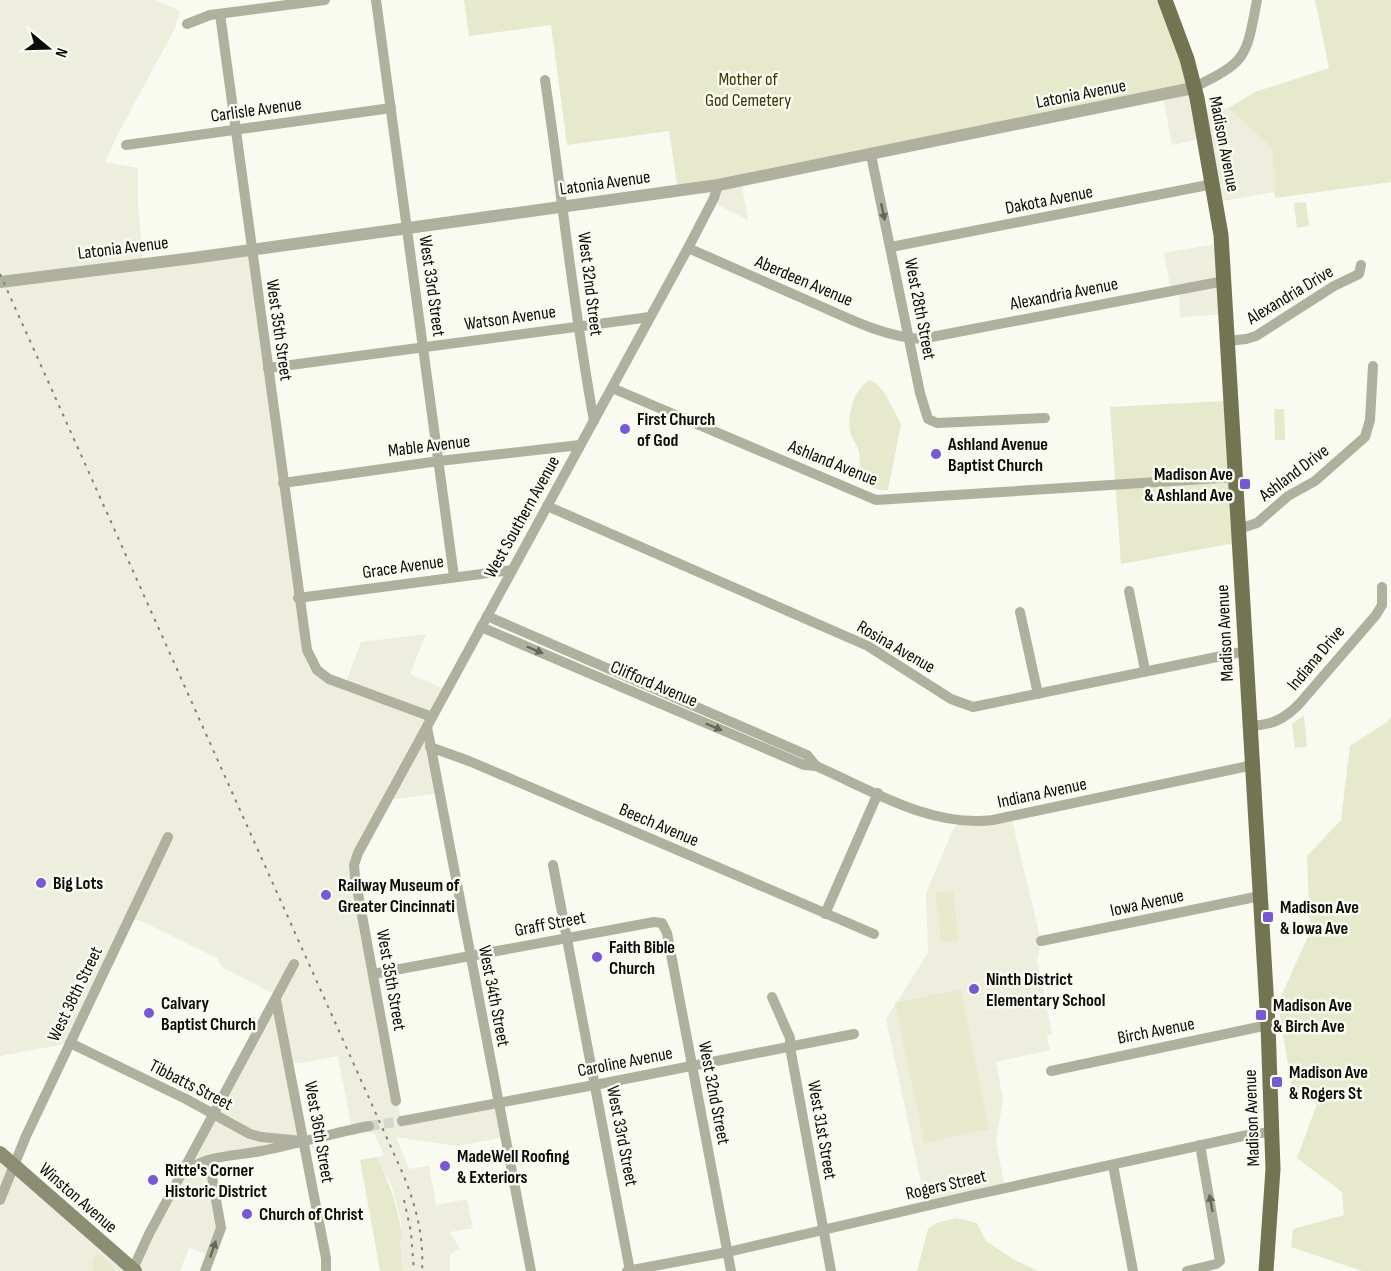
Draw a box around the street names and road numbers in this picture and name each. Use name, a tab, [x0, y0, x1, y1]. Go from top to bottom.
street label: Latonia Avenue	[1034, 75, 1128, 113]
street label: Carlisle Avenue	[209, 93, 303, 127]
street label: Madison Avenue	[1204, 94, 1244, 194]
street label: Latonia Avenue	[558, 166, 652, 200]
street label: Dakota Avenue	[1003, 181, 1095, 219]
street label: West 32nd Street	[573, 231, 607, 338]
street label: Latonia Avenue	[76, 232, 170, 264]
street label: West 33rd Street	[415, 234, 450, 338]
street label: Aberdeen Avenue	[751, 251, 856, 311]
street label: West 28th Street	[900, 257, 940, 362]
street label: Alexandria Drive	[1242, 261, 1337, 329]
street label: Alexandria Avenue	[1007, 273, 1120, 315]
street label: West 35th Street	[261, 278, 297, 383]
street label: Watson Avenue	[463, 301, 557, 335]
street label: Mable Avenue	[387, 431, 471, 461]
street label: Ashland Avenue	[784, 435, 881, 490]
street label: Ashland Drive	[1254, 440, 1333, 507]
street label: West Southern Avenue	[480, 452, 564, 582]
street label: Grace Avenue	[361, 551, 445, 583]
street label: Madison Avenue	[1212, 584, 1238, 682]
street label: Rosina Avenue	[853, 616, 939, 678]
street label: Indiana Drive	[1283, 621, 1349, 695]
street label: Clifford Avenue	[607, 656, 701, 712]
street label: Indiana Avenue	[995, 773, 1089, 813]
street label: Beech Avenue	[616, 799, 702, 851]
street label: Iowa Avenue	[1108, 885, 1186, 921]
street label: Graff Street	[513, 907, 588, 941]
street label: West 35th Street	[372, 928, 410, 1033]
street label: West 38th Street	[43, 943, 107, 1045]
street label: West 34th Street	[474, 944, 514, 1049]
street label: Birch Avenue	[1116, 1013, 1196, 1049]
street label: West 32nd Street	[694, 1040, 734, 1147]
street label: Caroline Avenue	[576, 1042, 674, 1082]
street label: Tibbatts Street	[146, 1055, 237, 1115]
street label: Madison Avenue	[1240, 1069, 1264, 1167]
street label: West 31st Street	[803, 1079, 841, 1182]
street label: West 36th Street	[300, 1080, 338, 1185]
street label: West 33rd Street	[602, 1084, 642, 1188]
street label: Winston Avenue	[35, 1158, 121, 1238]
street label: Rogers Street	[904, 1165, 989, 1204]

